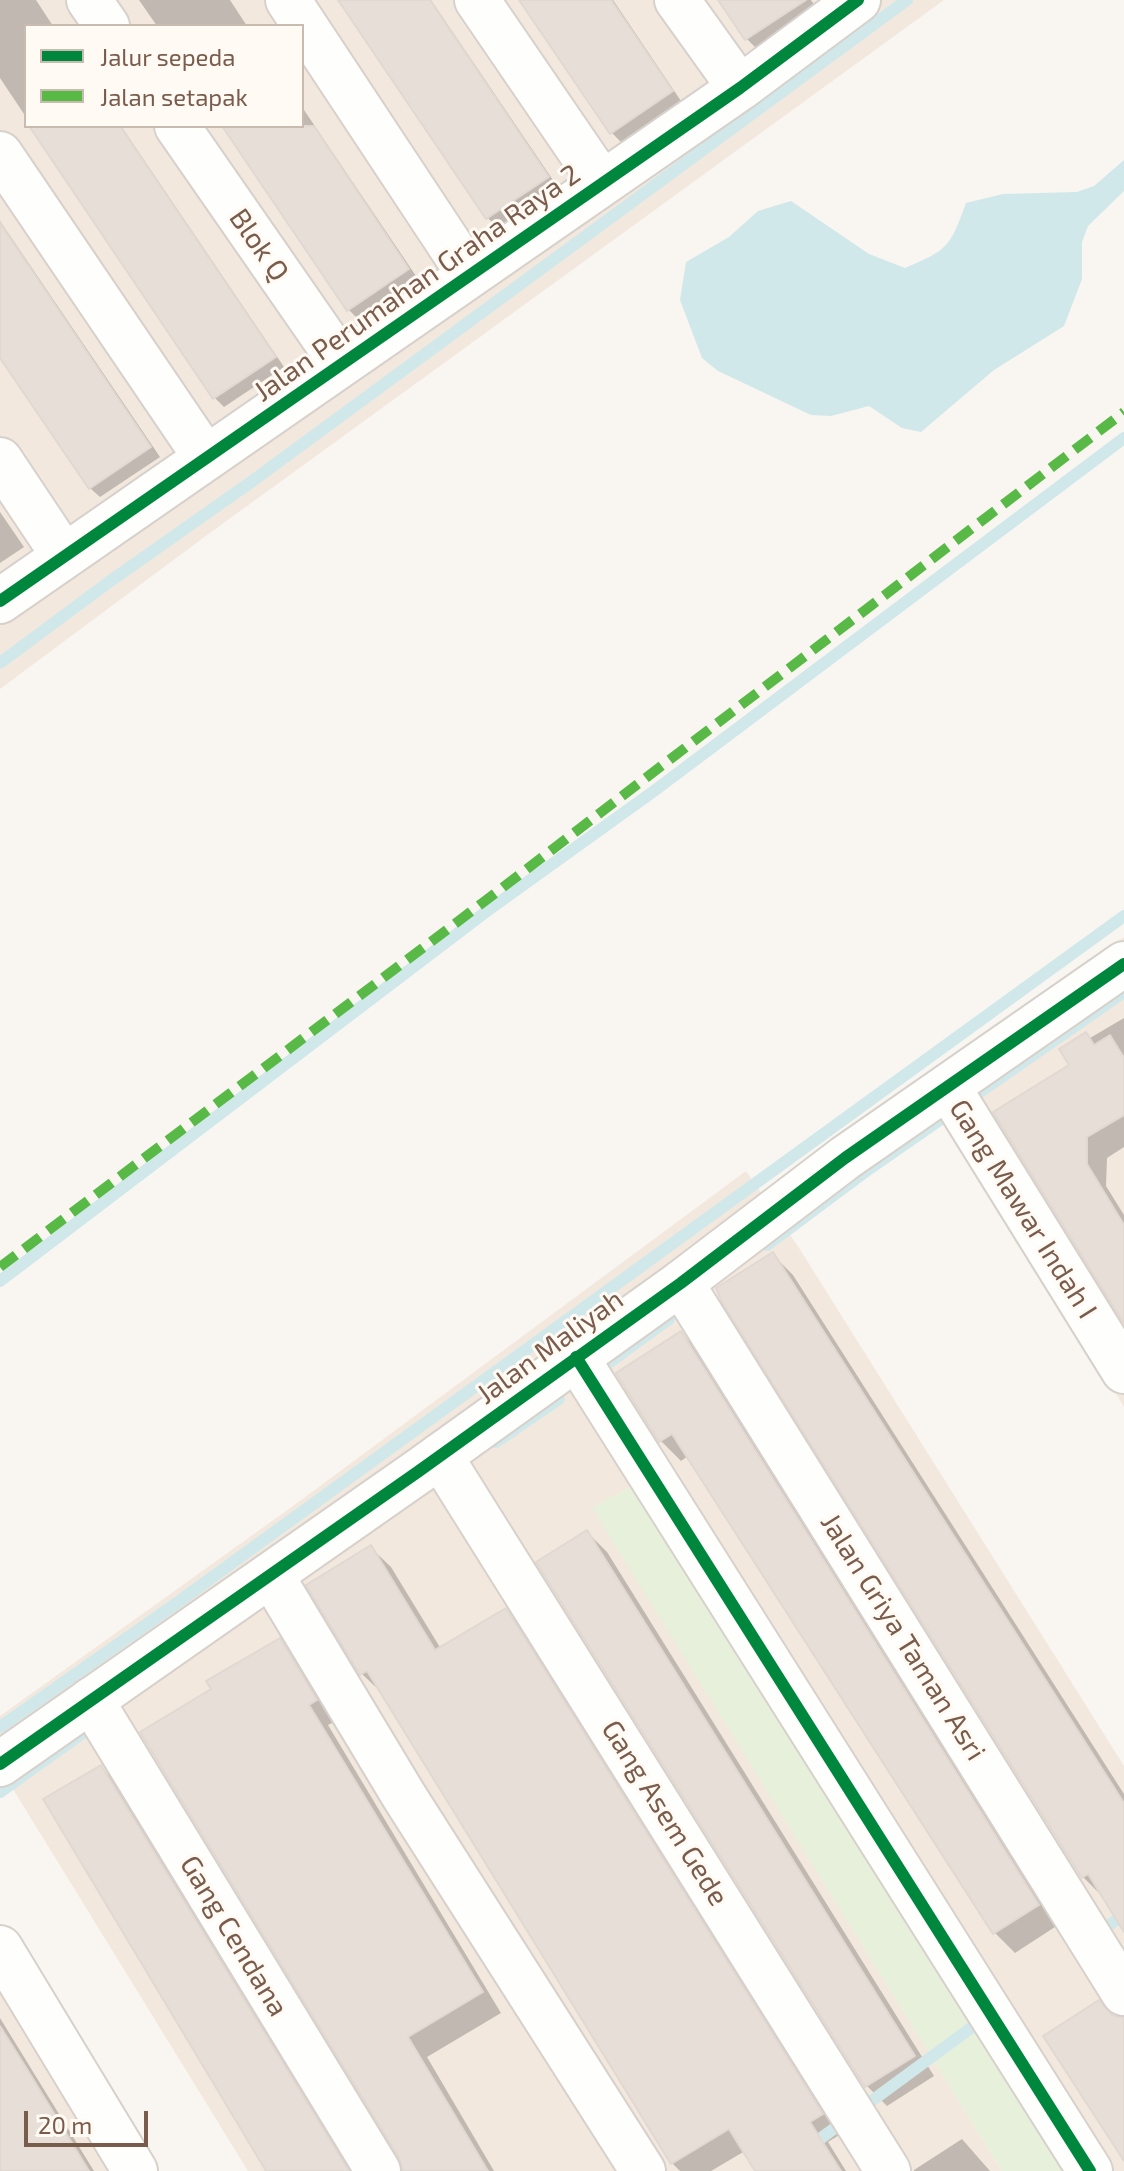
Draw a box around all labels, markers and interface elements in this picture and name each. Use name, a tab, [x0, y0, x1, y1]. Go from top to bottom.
legend	[24, 24, 304, 128]
text: Jalur sepeda	[100, 42, 235, 71]
text: Jalan setapak	[100, 82, 248, 111]
street label: Jalan Perumahan Graha Raya 2	[247, 157, 587, 409]
street label: Blok Q	[222, 202, 296, 288]
street label: Gang Mawar Indah I	[942, 1093, 1104, 1325]
street label: Jalan Maliyah	[470, 1283, 630, 1411]
street label: Jalan Griya Taman Asri	[813, 1508, 993, 1766]
street label: Gang Asem Gede	[595, 1714, 735, 1912]
street label: Gang Cendana	[173, 1850, 295, 2022]
scale bar	[28, 2095, 152, 2145]
text: 20 m	[38, 2110, 92, 2139]

